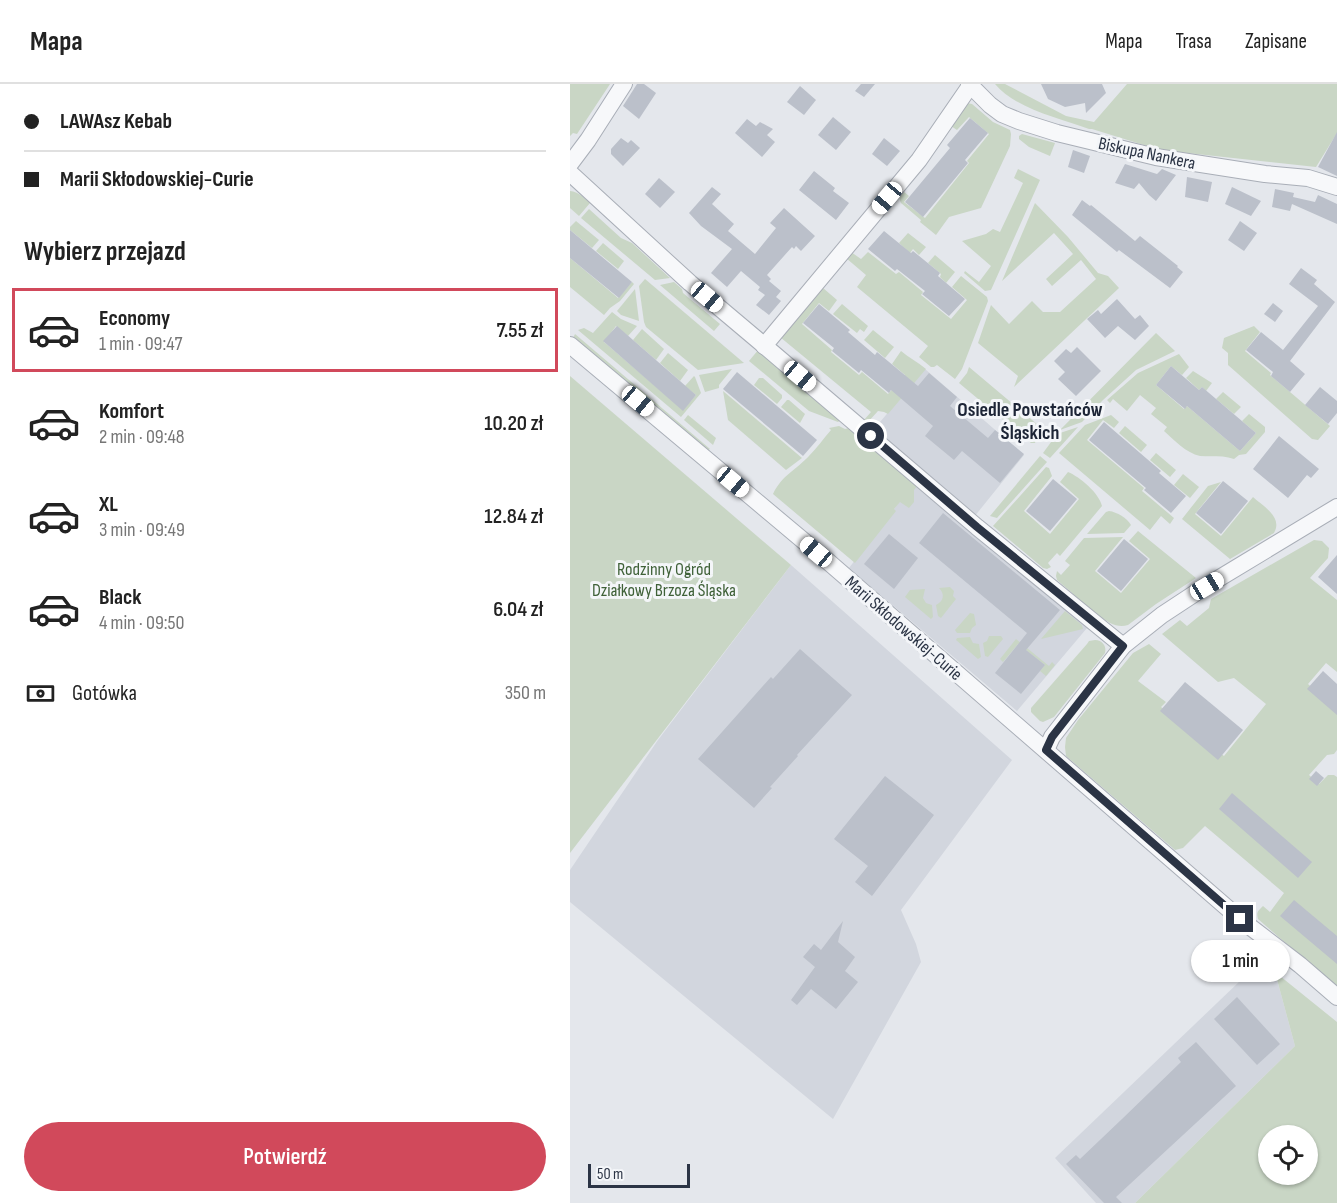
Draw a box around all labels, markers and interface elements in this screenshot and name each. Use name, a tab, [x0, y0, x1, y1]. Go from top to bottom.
text: Mapa	[30, 25, 83, 58]
text: Mapa	[1105, 29, 1143, 54]
text: Trasa	[1176, 29, 1212, 54]
text: Zapisane	[1245, 29, 1307, 54]
text: LAWAsz Kebab	[60, 108, 172, 135]
street label: Biskupa Nankera	[1096, 133, 1198, 174]
text: Marii Skłodowskiej-Curie	[60, 166, 254, 193]
car	[869, 178, 905, 218]
text: Wybierz przejazd	[24, 236, 186, 268]
car	[687, 279, 727, 315]
icon: car	[27, 303, 81, 357]
text: Economy	[99, 305, 170, 332]
text: 7.55 zł	[496, 317, 543, 344]
text: 1 min · 09:47	[99, 332, 182, 356]
car	[780, 358, 820, 394]
car	[618, 383, 658, 419]
icon: car	[27, 396, 81, 450]
text: Komfort	[99, 398, 164, 425]
district label: Osiedle Powstańców Śląskich	[957, 398, 1103, 445]
text: 10.20 zł	[484, 410, 543, 437]
route start	[857, 422, 884, 449]
text: 2 min · 09:48	[99, 425, 185, 449]
car	[713, 464, 753, 500]
icon: car	[27, 489, 81, 543]
text: XL	[99, 491, 118, 518]
text: 12.84 zł	[484, 503, 543, 530]
text: 3 min · 09:49	[99, 518, 185, 542]
car	[796, 534, 836, 570]
park label: Rodzinny Ogród Działkowy Brzoza Śląska	[592, 559, 736, 601]
car	[1187, 569, 1227, 603]
street label: Marii Skłodowskiej-Curie	[841, 572, 967, 685]
icon: car	[27, 582, 81, 636]
text: Black	[99, 584, 141, 611]
text: 6.04 zł	[493, 596, 543, 623]
text: 4 min · 09:50	[99, 611, 185, 635]
icon: cash	[24, 677, 57, 710]
text: Gotówka	[72, 680, 137, 707]
text: 350 m	[505, 681, 546, 705]
route end	[1226, 905, 1253, 932]
callout: 1 min	[1190, 940, 1290, 982]
text: 1 min	[1222, 949, 1259, 973]
button: Potwierdź	[24, 1122, 546, 1191]
map controls	[1258, 1125, 1318, 1185]
button: locate	[1258, 1125, 1318, 1185]
scale bar	[588, 1161, 690, 1188]
text: 50 m	[597, 1165, 623, 1184]

